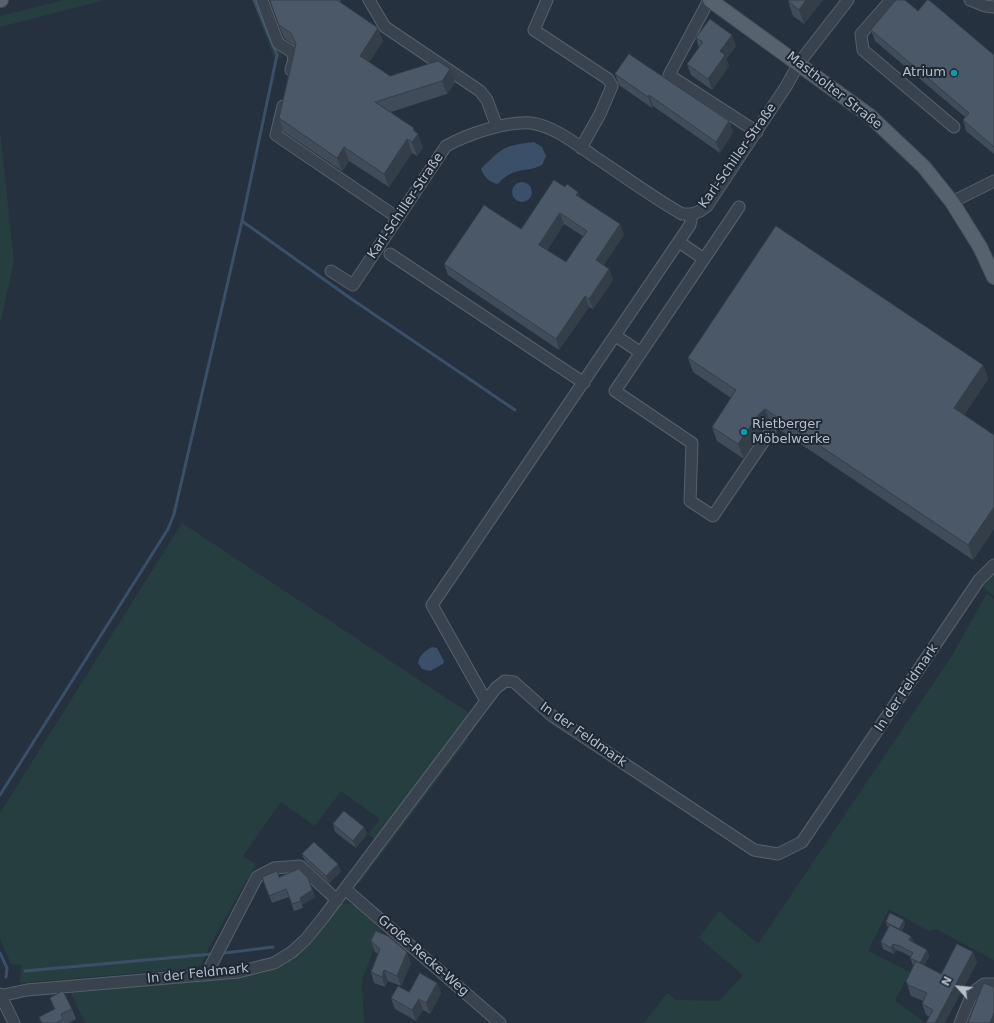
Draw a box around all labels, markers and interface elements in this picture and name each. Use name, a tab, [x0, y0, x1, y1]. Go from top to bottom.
street label: Mastholter Straße	[783, 49, 885, 133]
place label: Atrium	[902, 65, 946, 81]
marker: Atrium	[949, 68, 959, 78]
street label: Karl-Schiller-Straße	[696, 101, 780, 211]
street label: Karl-Schiller-Straße	[365, 150, 447, 262]
place label: Rietberger Möbelwerke	[752, 417, 830, 448]
marker: Rietberger Möbelwerke	[739, 427, 749, 437]
street label: In der Feldmark	[872, 641, 942, 735]
street label: In der Feldmark	[537, 699, 629, 771]
street label: Große-Recke-Weg	[374, 912, 472, 1000]
street label: In der Feldmark	[146, 961, 250, 987]
north arrow	[938, 967, 978, 1007]
text: N	[939, 974, 955, 988]

